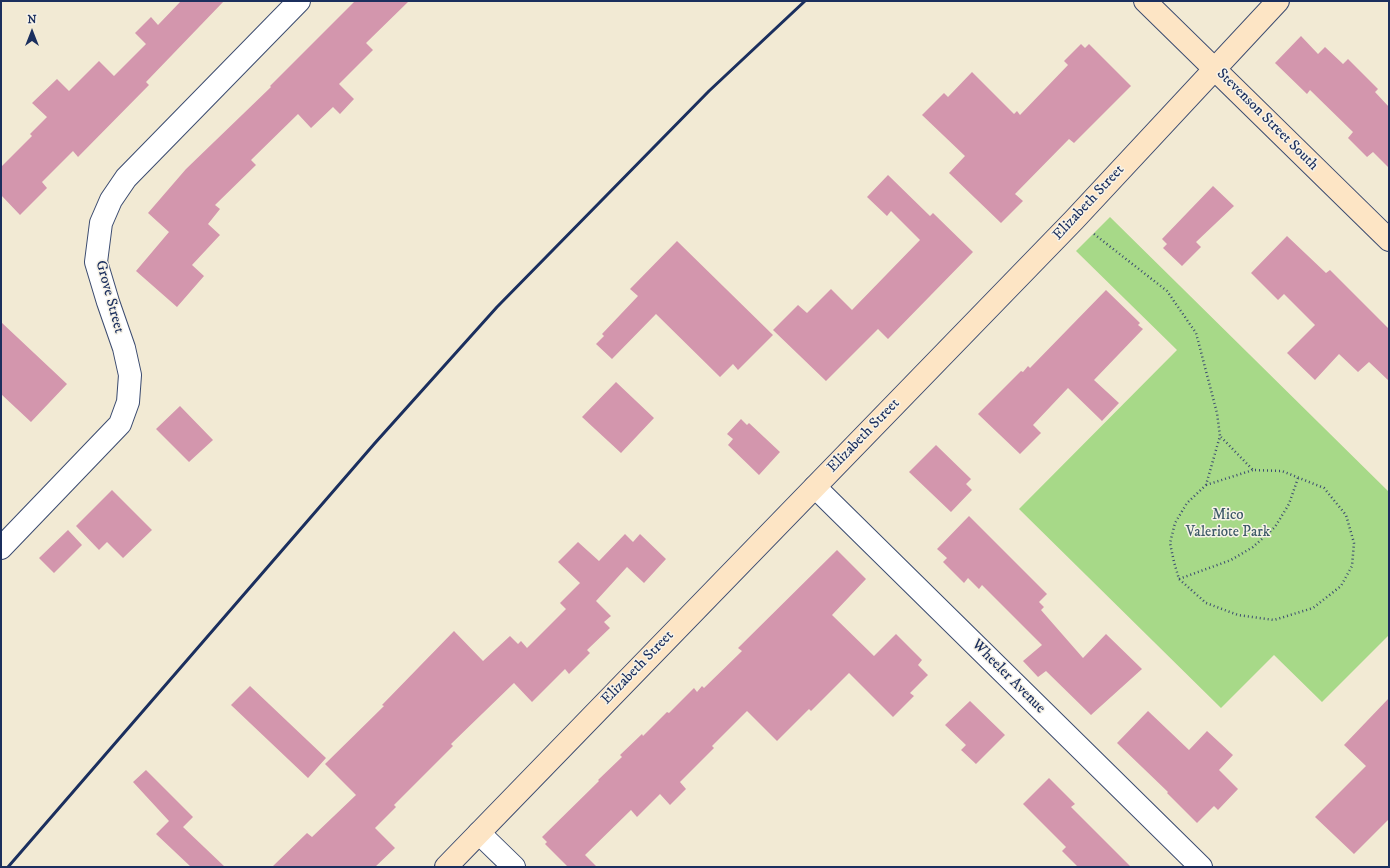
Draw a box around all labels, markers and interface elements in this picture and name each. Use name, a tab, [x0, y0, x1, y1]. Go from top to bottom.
north arrow	[12, 12, 52, 52]
text: N	[27, 13, 37, 27]
street label: Stevenson Street South	[1212, 65, 1322, 175]
street label: Elizabeth Street	[1050, 162, 1128, 244]
street label: Grove Street	[91, 259, 127, 335]
street label: Elizabeth Street	[824, 395, 904, 477]
park label: Mico Valeriote Park	[1186, 507, 1270, 542]
street label: Elizabeth Street	[598, 627, 678, 709]
street label: Wheeler Avenue	[967, 636, 1049, 718]

